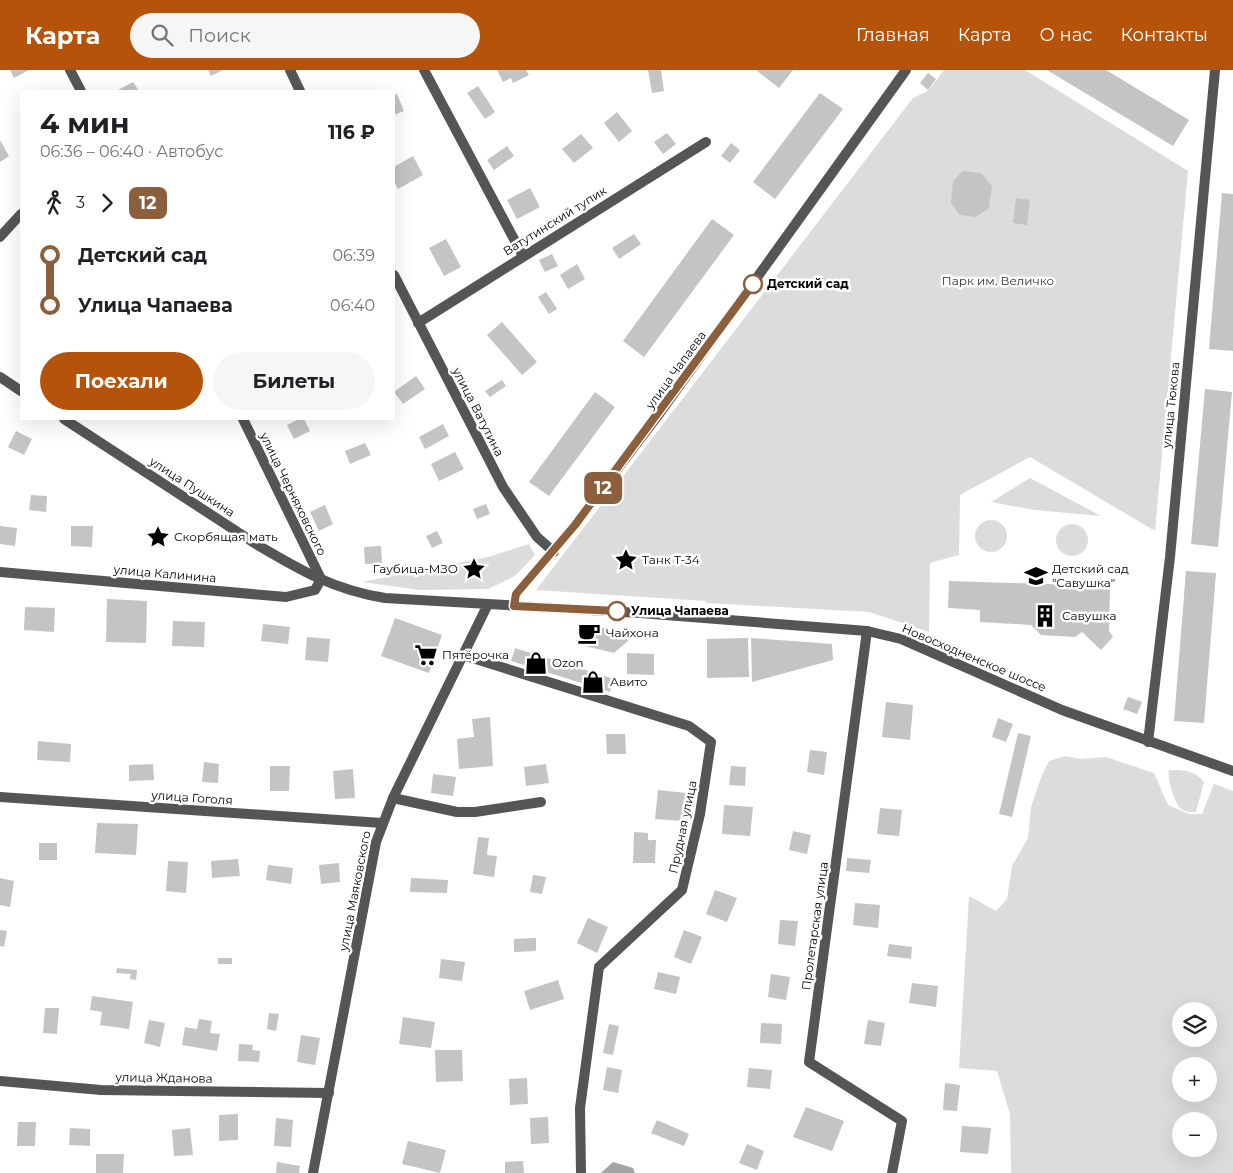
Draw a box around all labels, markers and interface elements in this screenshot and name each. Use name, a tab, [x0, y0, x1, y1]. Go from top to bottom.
search box	[130, 13, 480, 58]
text: Карта	[25, 21, 100, 50]
icon: search	[148, 21, 176, 49]
text: Поиск	[188, 24, 251, 47]
text: Главная	[856, 24, 930, 46]
text: Карта	[958, 24, 1012, 46]
text: О нас	[1040, 24, 1092, 46]
text: Контакты	[1120, 24, 1208, 46]
text: 4 мин	[40, 106, 129, 140]
text: 116 ₽	[328, 121, 375, 144]
text: 06:36 – 06:40 · Автобус	[40, 142, 223, 161]
street label: Ватутинский тупик	[500, 183, 609, 259]
icon: walk	[40, 189, 68, 217]
icon: forward	[93, 189, 121, 217]
text: 12	[139, 192, 157, 214]
text: 3	[76, 193, 85, 212]
text: Детский сад	[78, 244, 207, 267]
text: 06:39	[333, 246, 375, 265]
park label: Парк им. Величко	[942, 273, 1055, 288]
marker: Детский сад	[743, 274, 763, 294]
place label: Детский сад	[767, 276, 849, 291]
text: Улица Чапаева	[78, 294, 233, 317]
text: 06:40	[330, 296, 375, 315]
street label: улица Чапаева	[642, 328, 709, 413]
button: Поехали	[40, 352, 203, 410]
button: Билеты	[213, 352, 375, 410]
street label: улица Тюкова	[1158, 361, 1182, 450]
street label: улица Ватутина	[449, 364, 507, 459]
street label: улица Черняховского	[257, 429, 330, 558]
street label: улица Пушкина	[146, 453, 238, 520]
line badge: 12	[580, 472, 626, 504]
text: 12	[594, 477, 612, 499]
place icon: Скорбящая мать	[145, 524, 171, 550]
place label: Скорбящая мать	[174, 529, 278, 544]
place icon: Танк Т-34	[613, 547, 639, 573]
place label: Танк Т-34	[642, 552, 700, 567]
place icon: Гаубица-МЗО	[461, 556, 487, 582]
street label: улица Калинина	[112, 561, 217, 585]
place label: Гаубица-МЗО	[373, 561, 458, 576]
place label: Детский сад "Савушка"	[1052, 561, 1129, 590]
school or university icon: Детский сад "Савушка"	[1023, 563, 1049, 589]
marker: Улица Чапаева	[607, 601, 627, 621]
place label: Улица Чапаева	[631, 603, 729, 618]
building icon: Савушка	[1032, 603, 1058, 629]
place label: Савушка	[1062, 608, 1116, 623]
cafe icon: Чайхона	[576, 620, 602, 646]
street label: Новосходненское шоссе	[900, 620, 1049, 695]
place label: Чайхона	[606, 625, 659, 640]
supermarket icon: Пятёрочка	[413, 642, 439, 668]
place label: Пятёрочка	[442, 647, 509, 662]
shop icon: Ozon	[523, 650, 549, 676]
place label: Ozon	[552, 655, 584, 670]
shop icon: Авито	[580, 669, 606, 695]
place label: Авито	[610, 674, 648, 689]
street label: Прудная улица	[665, 779, 700, 875]
street label: улица Гоголя	[150, 787, 233, 808]
street label: улица Маяковского	[335, 829, 374, 953]
street label: Пролетарская улица	[798, 861, 831, 991]
map controls	[1172, 1002, 1217, 1157]
button: layers	[1172, 1002, 1217, 1047]
button: +	[1172, 1057, 1217, 1102]
street label: улица Жданова	[114, 1069, 213, 1086]
button: −	[1172, 1112, 1217, 1157]

